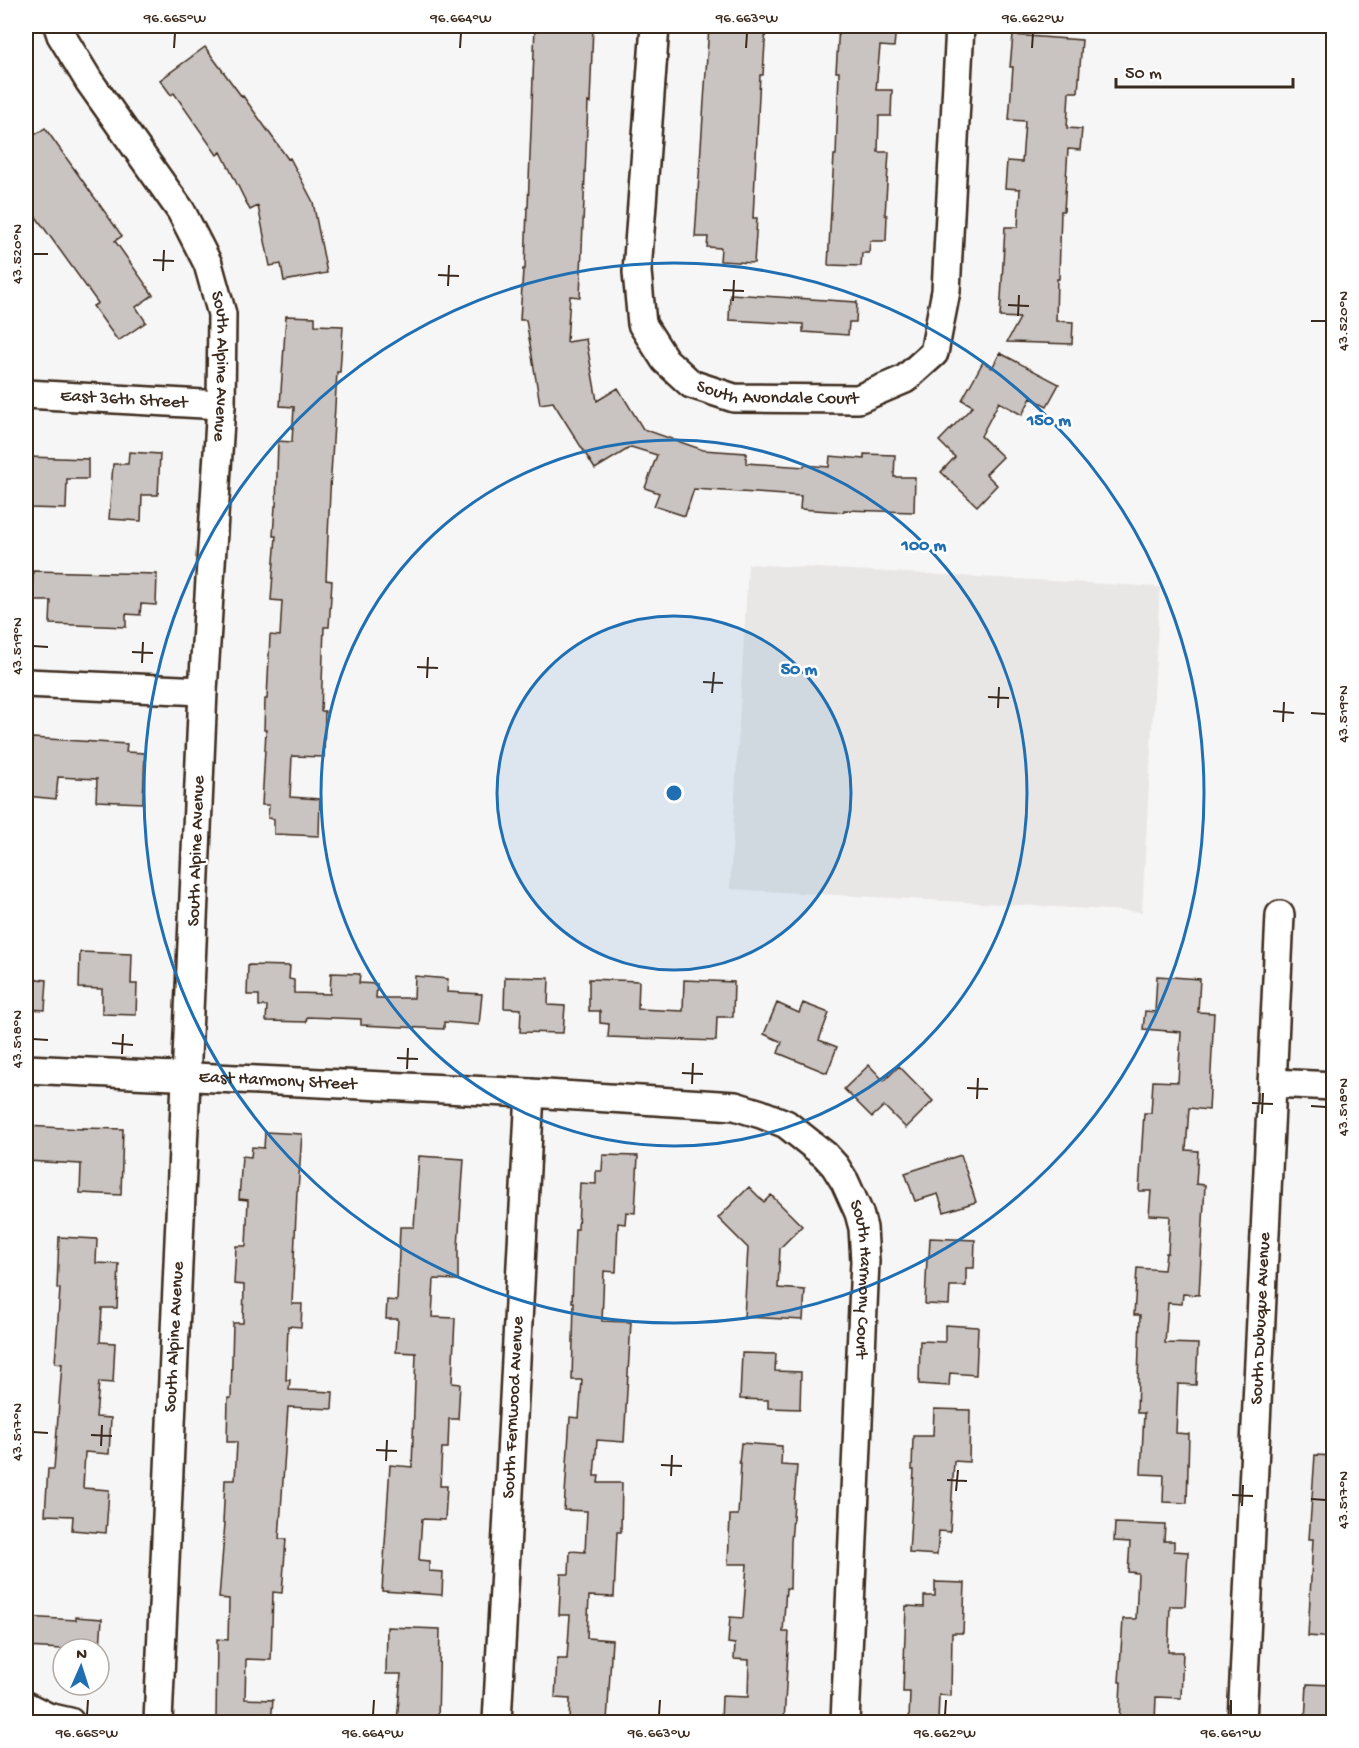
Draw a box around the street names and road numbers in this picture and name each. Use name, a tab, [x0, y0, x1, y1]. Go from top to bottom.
street label: South Alpine Avenue	[206, 288, 233, 443]
street label: South Avondale Court	[694, 376, 860, 410]
street label: East 36th Street	[60, 385, 190, 414]
street label: South Alpine Avenue	[184, 774, 210, 927]
street label: East Harmony Street	[198, 1067, 359, 1095]
street label: South Harmony Court	[844, 1197, 876, 1360]
street label: South Dubuque Avenue	[1246, 1231, 1276, 1405]
street label: South Alpine Avenue	[161, 1260, 189, 1413]
street label: South Fernwood Avenue	[498, 1315, 529, 1499]

